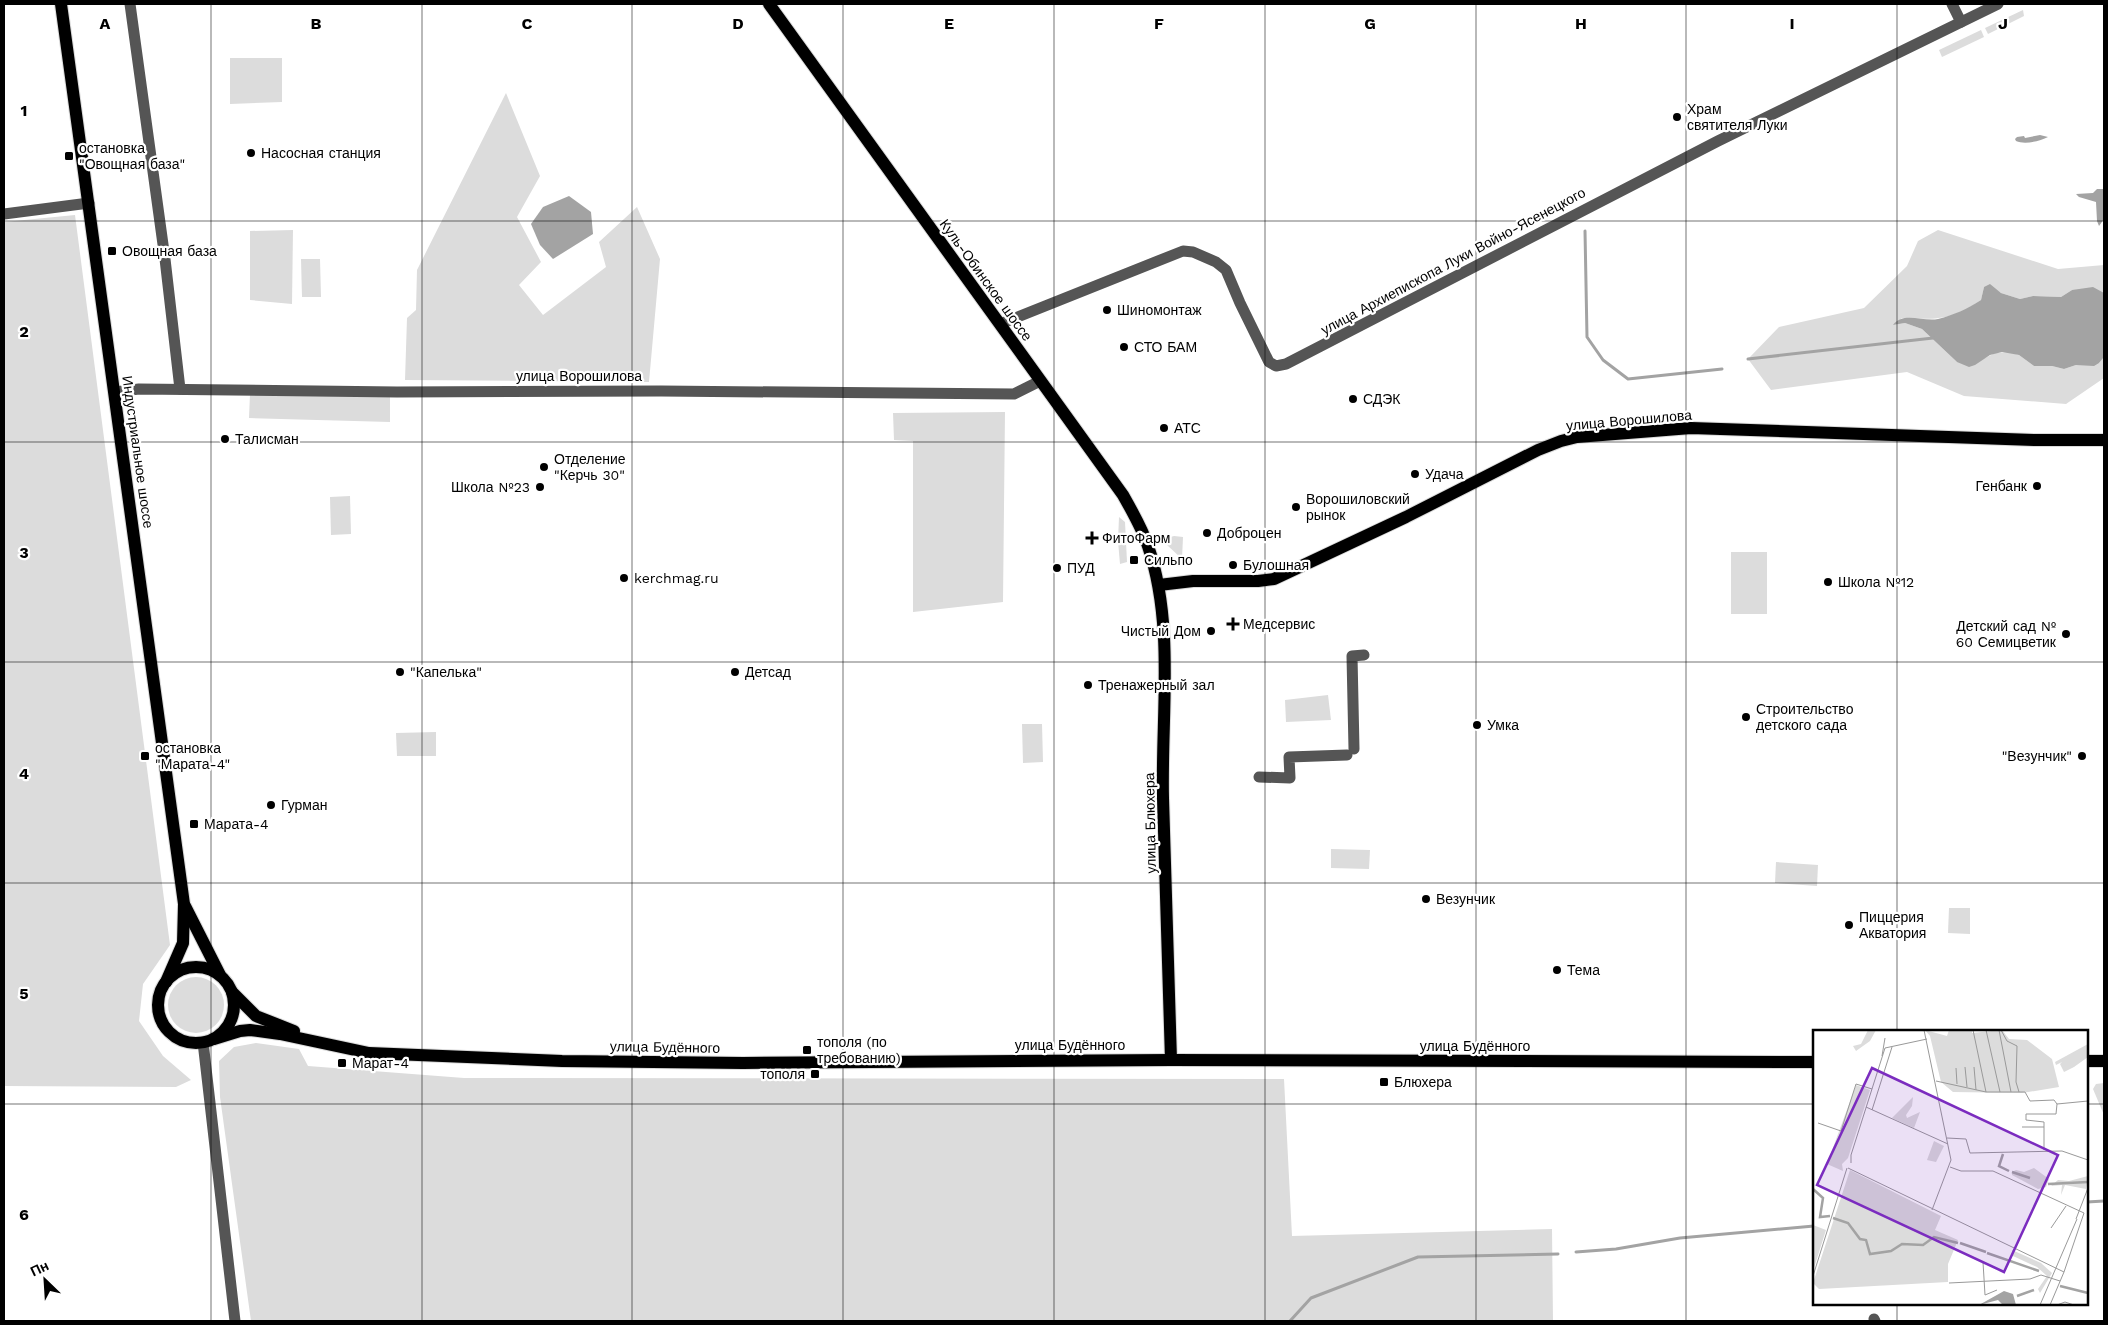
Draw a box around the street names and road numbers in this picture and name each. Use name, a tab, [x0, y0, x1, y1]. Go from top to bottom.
street label: улица Архиепископа Луки Войно-Ясенецкого	[1318, 184, 1588, 338]
street label: Куль-Обинское шоссе	[937, 216, 1036, 344]
street label: улица Ворошилова	[516, 368, 642, 384]
street label: Индустриальное шоссе	[119, 375, 157, 530]
street label: улица Ворошилова	[1565, 407, 1693, 433]
street label: улица Блюхера	[1141, 772, 1159, 874]
street label: улица Будённого	[1015, 1037, 1125, 1053]
street label: улица Будённого	[610, 1038, 721, 1056]
street label: улица Будённого	[1420, 1038, 1530, 1054]

